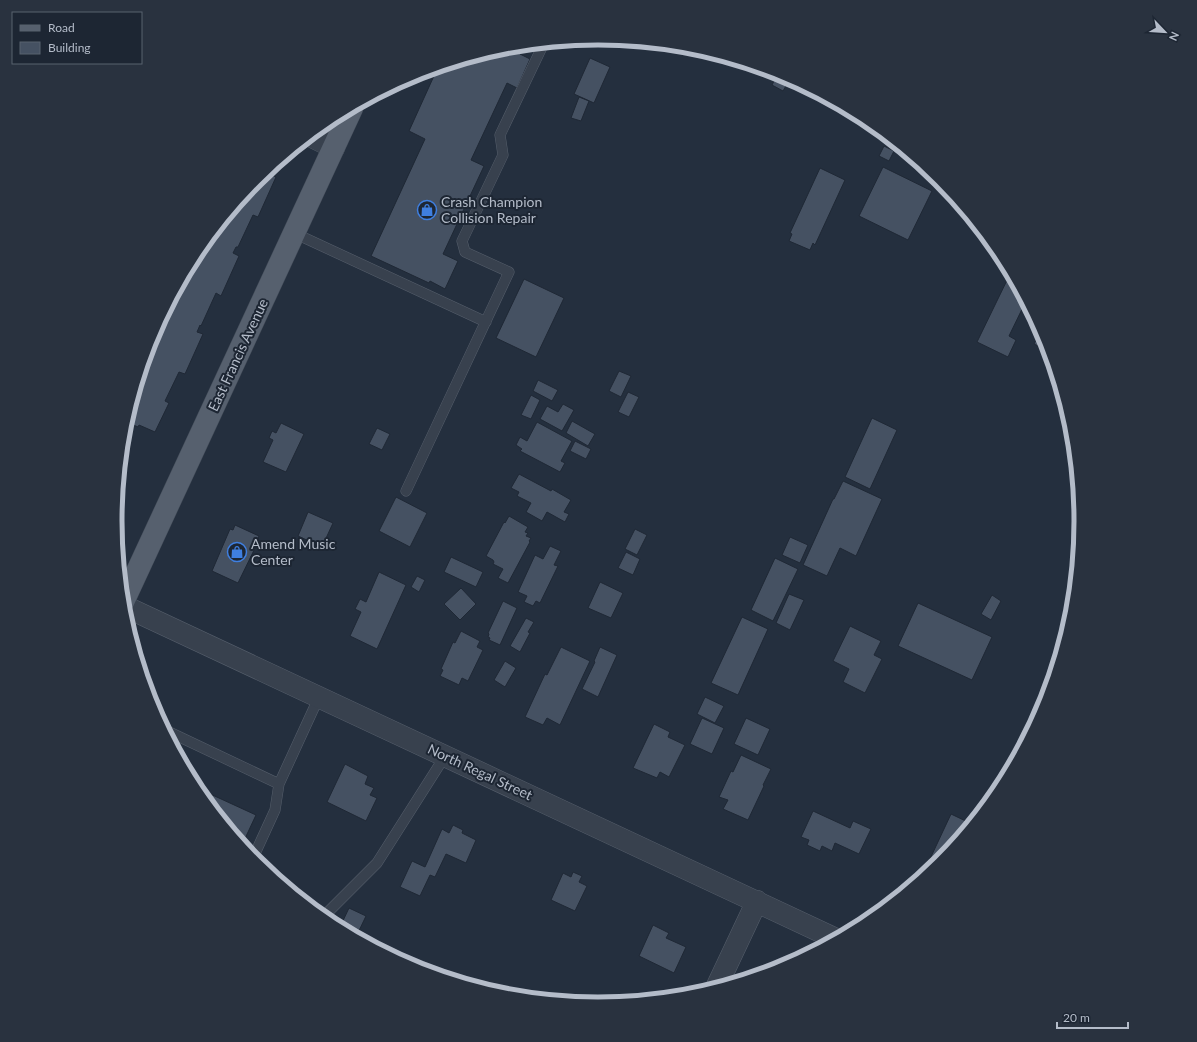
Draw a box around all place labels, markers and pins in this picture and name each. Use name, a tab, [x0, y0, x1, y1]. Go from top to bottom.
place label: Crash Champion Collision Repair	[441, 193, 542, 226]
shop icon: Crash Champion Collision Repair	[416, 199, 438, 221]
place label: Amend Music Center	[251, 535, 336, 568]
shop icon: Amend Music Center	[226, 541, 248, 563]

